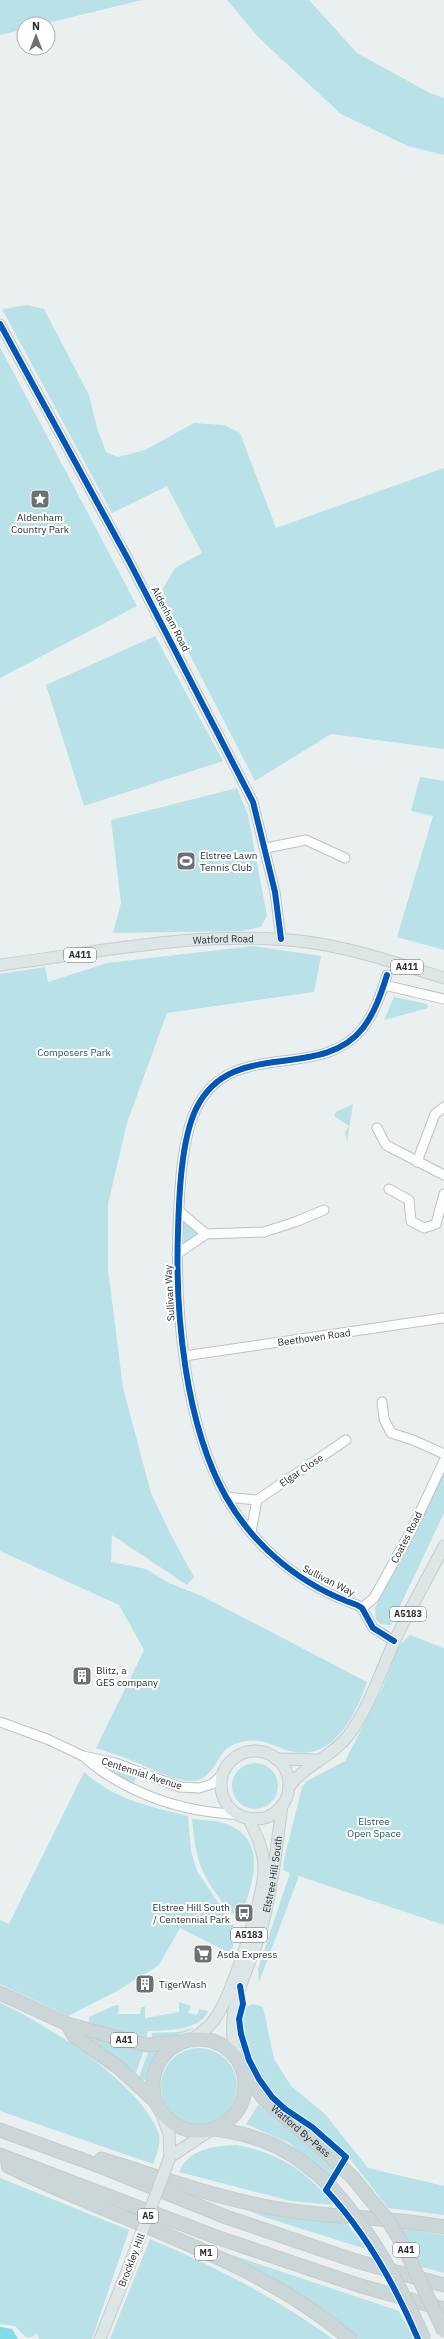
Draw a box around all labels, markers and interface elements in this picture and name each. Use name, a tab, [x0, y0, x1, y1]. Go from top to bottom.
north arrow	[16, 16, 56, 56]
text: N	[32, 19, 40, 33]
place icon: Aldenham Country Park	[29, 488, 51, 510]
place label: Aldenham Country Park	[11, 511, 70, 536]
street label: Aldenham Road	[149, 585, 193, 654]
place label: Elstree Lawn Tennis Club	[200, 849, 258, 874]
sports icon: Elstree Lawn Tennis Club	[175, 850, 197, 872]
street label: Watford Road	[192, 932, 254, 947]
road number: A411	[64, 948, 96, 962]
road number: A411	[391, 960, 423, 974]
park label: Composers Park	[37, 1046, 111, 1059]
street label: Sullivan Way	[162, 1264, 177, 1322]
street label: Beethoven Road	[277, 1326, 351, 1349]
street label: Elgar Close	[277, 1451, 326, 1490]
street label: Coates Road	[388, 1509, 425, 1565]
street label: Sullivan Way	[301, 1562, 357, 1599]
road number: A5183	[390, 1607, 426, 1621]
place label: Blitz, a GES company	[96, 1664, 158, 1689]
building icon: Blitz, a GES company	[71, 1665, 93, 1687]
street label: Centennial Avenue	[100, 1754, 184, 1793]
park label: Elstree Open Space	[347, 1815, 401, 1840]
street label: Elstree Hill South	[260, 1835, 285, 1914]
place label: Elstree Hill South / Centennial Park	[153, 1901, 231, 1926]
bus stop icon: Elstree Hill South / Centennial Park	[233, 1902, 255, 1924]
road number: A5183	[231, 1928, 267, 1942]
supermarket icon: Asda Express	[192, 1943, 214, 1965]
place label: Asda Express	[217, 1948, 277, 1961]
building icon: TigerWash	[134, 1973, 156, 1995]
place label: TigerWash	[159, 1978, 206, 1991]
road number: A41	[111, 2033, 137, 2047]
street label: Watford By-Pass	[268, 2102, 334, 2160]
road number: A5	[138, 2209, 158, 2223]
street label: Brockley Hill	[115, 2231, 148, 2289]
road number: A41	[393, 2243, 419, 2257]
road number: M1	[195, 2246, 217, 2260]

